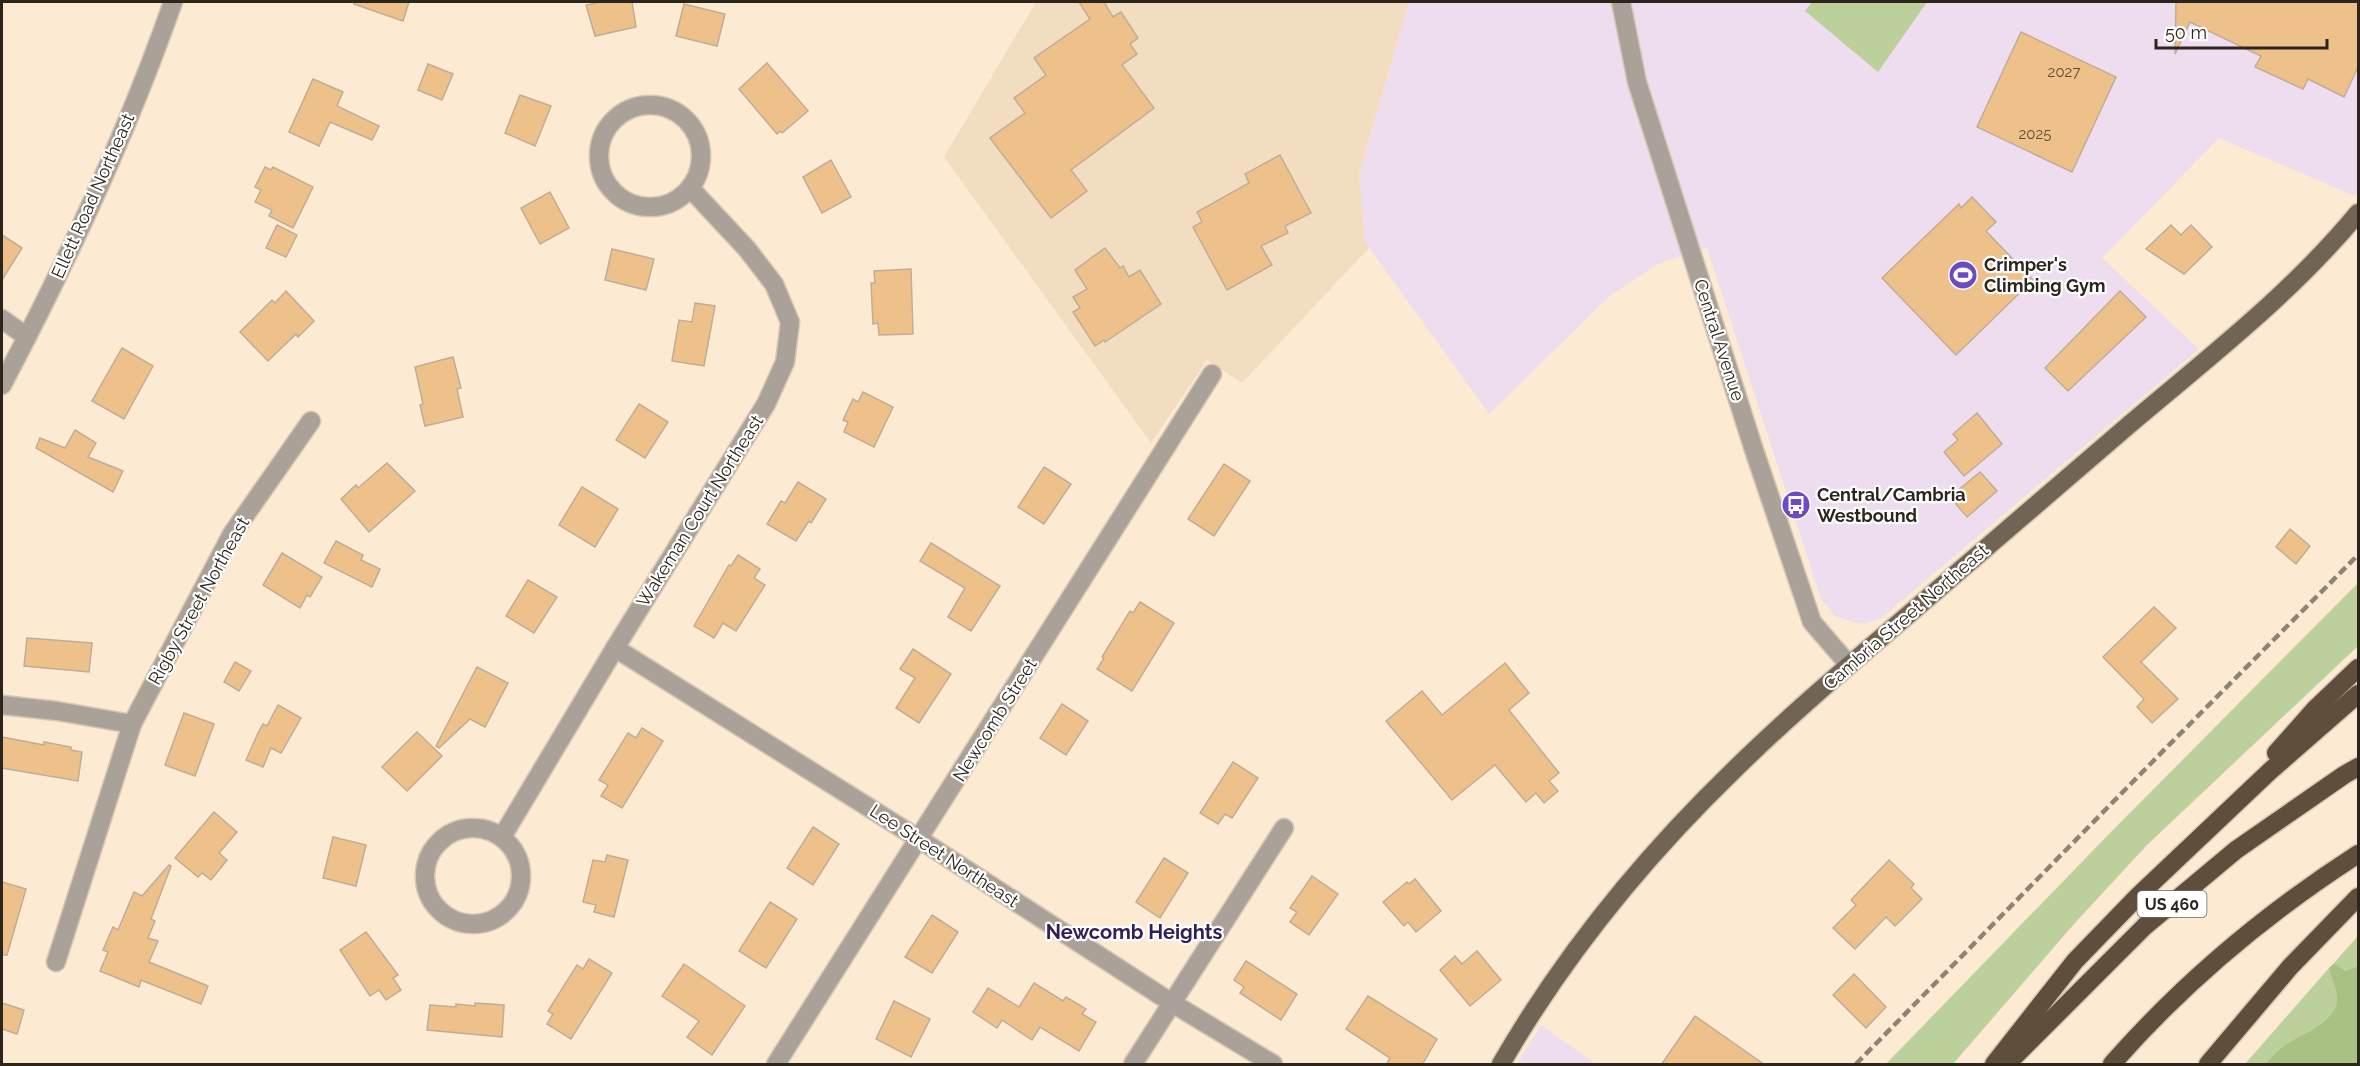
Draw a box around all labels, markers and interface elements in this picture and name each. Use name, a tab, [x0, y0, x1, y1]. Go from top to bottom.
scale bar	[2156, 12, 2327, 50]
text: 50 m	[2165, 22, 2207, 43]
house number: 2027	[2048, 63, 2080, 81]
street label: Ellett Road Northeast	[47, 110, 138, 281]
house number: 2025	[2019, 125, 2052, 143]
place label: Crimper's Climbing Gym	[1984, 254, 2106, 296]
sports icon: Crimper's Climbing Gym	[1947, 259, 1979, 291]
street label: Central Avenue	[1690, 276, 1749, 404]
street label: Wakeman Court Northeast	[632, 411, 767, 610]
place label: Central/Cambria Westbound	[1817, 484, 1966, 526]
bus stop icon: Central/Cambria Westbound	[1780, 489, 1812, 521]
street label: Rigby Street Northeast	[144, 513, 253, 688]
street label: Cambria Street Northeast	[1819, 539, 1992, 694]
street label: Newcomb Street	[948, 654, 1041, 785]
street label: Lee Street Northeast	[866, 800, 1022, 911]
road number: US 460	[2138, 891, 2206, 917]
district label: Newcomb Heights	[1046, 920, 1222, 944]

